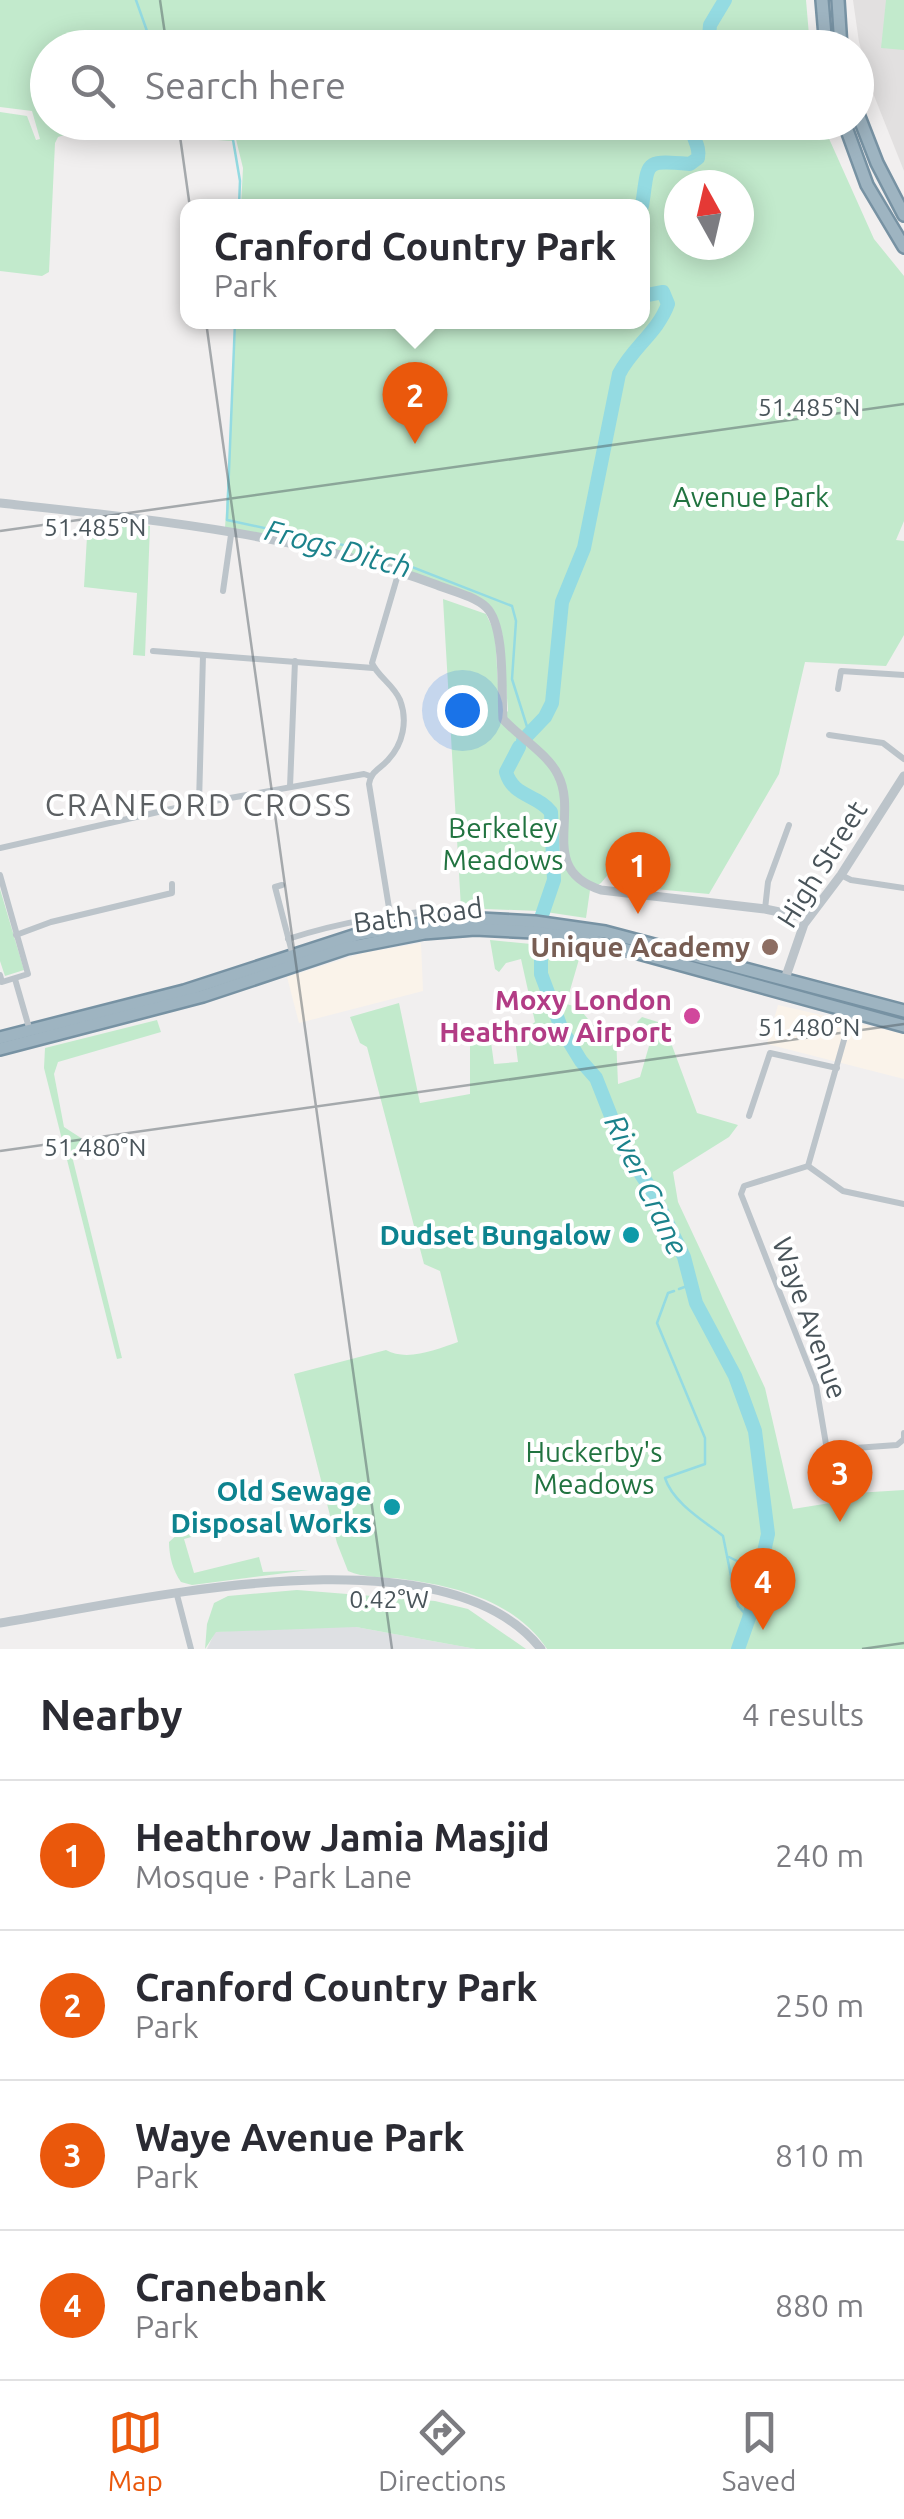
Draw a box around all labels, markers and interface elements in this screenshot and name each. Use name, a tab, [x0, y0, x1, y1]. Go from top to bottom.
search box	[30, 30, 874, 140]
icon: search	[65, 58, 120, 113]
text: Search here	[145, 64, 346, 106]
north arrow	[664, 170, 754, 260]
popup	[180, 199, 650, 329]
text: Cranford Country Park	[214, 225, 616, 267]
text: Park	[214, 267, 277, 303]
pin: 2	[382, 362, 448, 444]
text: 51.485°N	[758, 393, 860, 421]
park label: Avenue Park	[673, 481, 829, 512]
water label: Frogs Ditch	[261, 512, 415, 584]
text: 51.485°N	[44, 513, 146, 541]
your location	[437, 685, 488, 736]
district label: CRANFORD CROSS	[45, 786, 353, 822]
street label: High Street	[771, 795, 873, 933]
park label: Berkeley Meadows	[443, 812, 563, 875]
pin: 1	[606, 832, 670, 914]
street label: Bath Road	[351, 891, 484, 938]
place label: Unique Academy	[531, 931, 750, 962]
marker: Unique Academy	[759, 936, 781, 958]
place label: Moxy London Heathrow Airport	[439, 984, 672, 1047]
marker: Moxy London Heathrow Airport	[681, 1005, 703, 1027]
text: 51.480°N	[758, 1013, 860, 1041]
water label: River Crane	[598, 1109, 695, 1260]
text: 51.480°N	[44, 1133, 146, 1161]
place label: Dudset Bungalow	[379, 1219, 611, 1250]
marker: Dudset Bungalow	[620, 1224, 642, 1246]
street label: Waye Avenue	[767, 1233, 854, 1403]
park label: Huckerby's Meadows	[526, 1436, 662, 1499]
pin: 3	[808, 1440, 872, 1522]
place label: Old Sewage Disposal Works	[171, 1475, 372, 1538]
marker: Old Sewage Disposal Works	[381, 1496, 403, 1518]
pin: 4	[730, 1548, 796, 1630]
text: 0.42°W	[349, 1585, 429, 1613]
text: Nearby	[40, 1691, 183, 1738]
text: 4 results	[742, 1696, 864, 1732]
text: Heathrow Jamia Masjid	[135, 1816, 550, 1858]
text: 1	[63, 1837, 82, 1873]
text: 240 m	[775, 1837, 864, 1873]
text: Mosque · Park Lane	[135, 1858, 412, 1894]
text: Cranford Country Park	[135, 1966, 537, 2008]
text: 2	[63, 1987, 82, 2023]
text: 250 m	[775, 1987, 864, 2023]
text: Park	[135, 2008, 199, 2044]
text: Waye Avenue Park	[135, 2116, 464, 2158]
text: 3	[63, 2137, 82, 2173]
text: 810 m	[775, 2137, 864, 2173]
text: Park	[135, 2158, 199, 2194]
text: Cranebank	[135, 2266, 326, 2308]
text: 4	[63, 2287, 82, 2323]
text: 880 m	[775, 2287, 864, 2323]
text: Park	[135, 2308, 199, 2344]
tab: Map	[108, 2405, 163, 2496]
tab: Directions	[378, 2405, 506, 2496]
tab: Saved	[722, 2405, 796, 2496]

